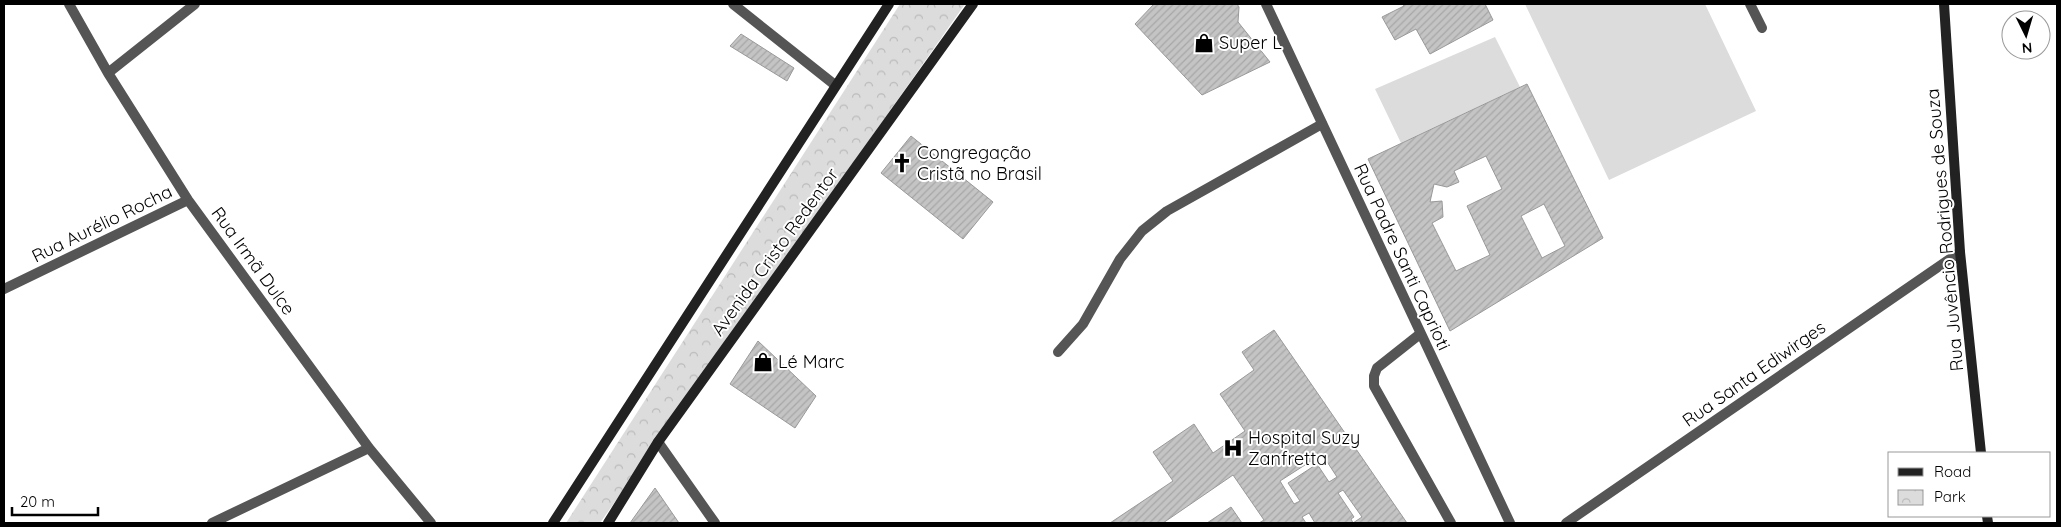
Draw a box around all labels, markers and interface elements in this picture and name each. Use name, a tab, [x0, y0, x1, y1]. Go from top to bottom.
north arrow	[2001, 10, 2051, 60]
place label: Super L	[1219, 31, 1282, 54]
shop icon: Super L	[1193, 32, 1215, 54]
text: N	[2021, 39, 2033, 57]
street label: Rua Juvêncio Rodrigues de Souza	[1921, 88, 1968, 372]
place label: Congregação Cristã no Brasil	[917, 141, 1042, 185]
church icon: Congregação Cristã no Brasil	[891, 152, 913, 174]
street label: Rua Padre Santi Caprioti	[1349, 160, 1456, 354]
street label: Avenida Cristo Redentor	[706, 163, 843, 340]
street label: Rua Aurélio Rocha	[28, 180, 176, 268]
street label: Rua Irmã Dulce	[206, 202, 300, 319]
street label: Rua Santa Ediwirges	[1678, 315, 1830, 432]
place label: Lé Marc	[778, 350, 844, 373]
shop icon: Lé Marc	[752, 351, 774, 373]
place label: Hospital Suzy Zanfretta	[1248, 426, 1360, 470]
hospital icon: Hospital Suzy Zanfretta	[1222, 437, 1244, 459]
legend	[1888, 452, 2051, 517]
text: Road	[1934, 462, 1971, 481]
scale bar	[12, 484, 99, 516]
text: Park	[1934, 487, 1966, 506]
text: 20 m	[20, 492, 55, 511]

